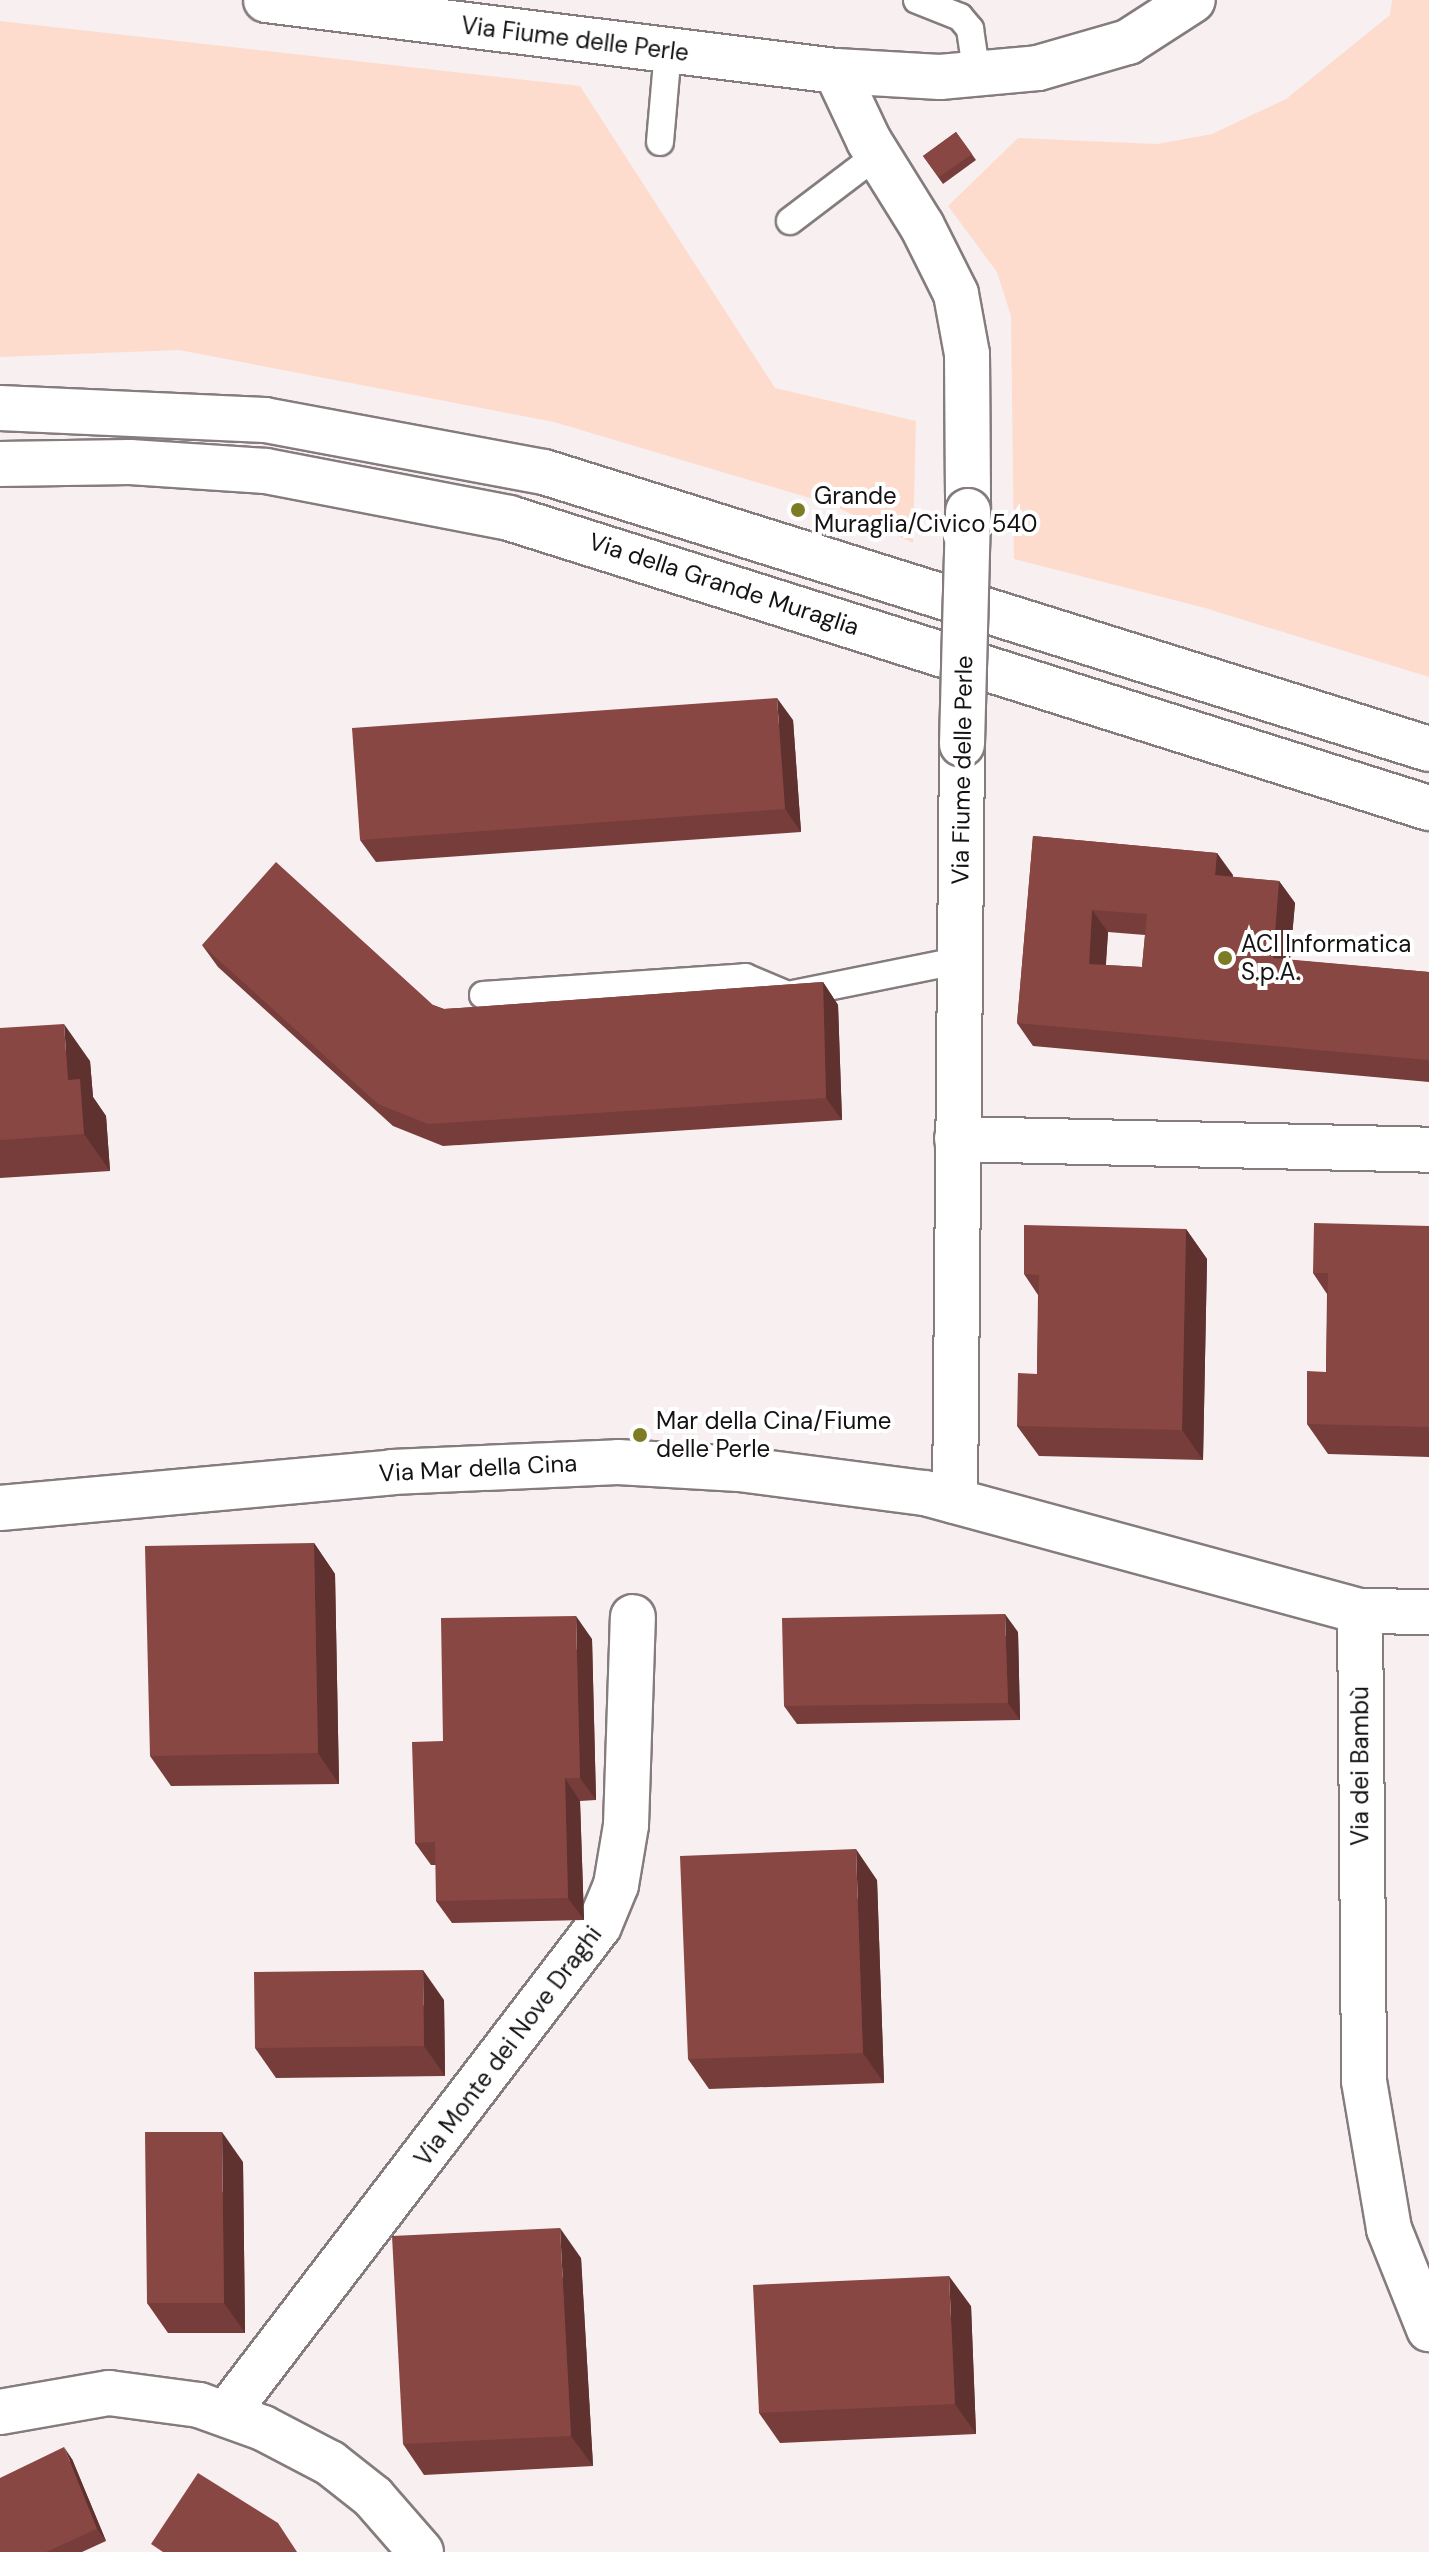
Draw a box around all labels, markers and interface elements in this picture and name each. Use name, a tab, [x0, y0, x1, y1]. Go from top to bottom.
street label: Via Fiume delle Perle	[460, 11, 690, 67]
place label: Grande Muraglia/Civico 540	[814, 482, 1037, 538]
marker: Grande Muraglia/Civico 540	[789, 501, 807, 519]
street label: Via della Grande Muraglia	[585, 527, 863, 641]
street label: Via Fiume delle Perle	[946, 655, 978, 885]
place label: ACI Informatica S.p.A.	[1241, 930, 1411, 986]
marker: ACI Informatica S.p.A.	[1216, 949, 1234, 967]
place label: Mar della Cina/Fiume delle Perle	[656, 1407, 891, 1463]
marker: Mar della Cina/Fiume delle Perle	[631, 1426, 649, 1444]
street label: Via Mar della Cina	[378, 1448, 578, 1488]
street label: Via dei Bambù	[1346, 1686, 1374, 1846]
street label: Via Monte dei Nove Draghi	[408, 1920, 608, 2172]

